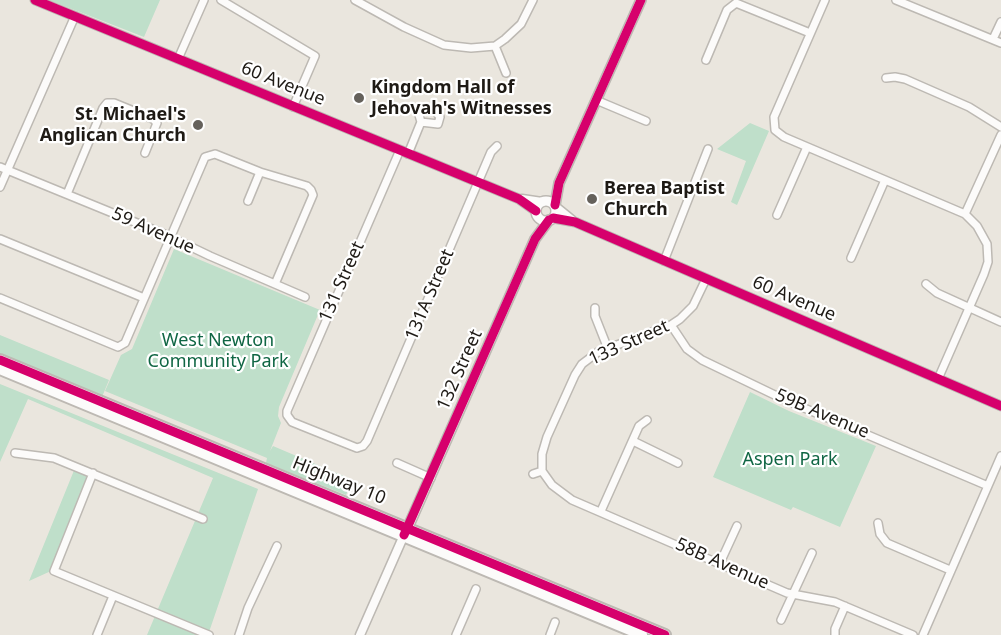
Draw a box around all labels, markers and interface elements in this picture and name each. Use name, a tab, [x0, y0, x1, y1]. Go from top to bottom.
street label: 60 Avenue	[238, 57, 328, 111]
place label: Kingdom Hall of Jehovah's Witnesses	[371, 77, 552, 119]
marker: Kingdom Hall of Jehovah's Witnesses	[352, 91, 366, 105]
place label: St. Michael's Anglican Church	[40, 104, 186, 146]
marker: St. Michael's Anglican Church	[191, 118, 205, 132]
place label: Berea Baptist Church	[604, 178, 725, 220]
marker: Berea Baptist Church	[585, 192, 599, 206]
street label: 59 Avenue	[108, 203, 198, 259]
street label: 131 Street	[315, 238, 369, 326]
street label: 131A Street	[401, 246, 459, 344]
street label: 60 Avenue	[749, 272, 839, 326]
street label: 133 Street	[585, 316, 673, 370]
street label: 132 Street	[433, 326, 487, 414]
park label: West Newton Community Park	[147, 330, 289, 372]
street label: 59B Avenue	[772, 384, 872, 444]
park label: Aspen Park	[742, 449, 838, 471]
street label: Highway 10	[289, 452, 389, 510]
street label: 58B Avenue	[672, 534, 772, 594]

